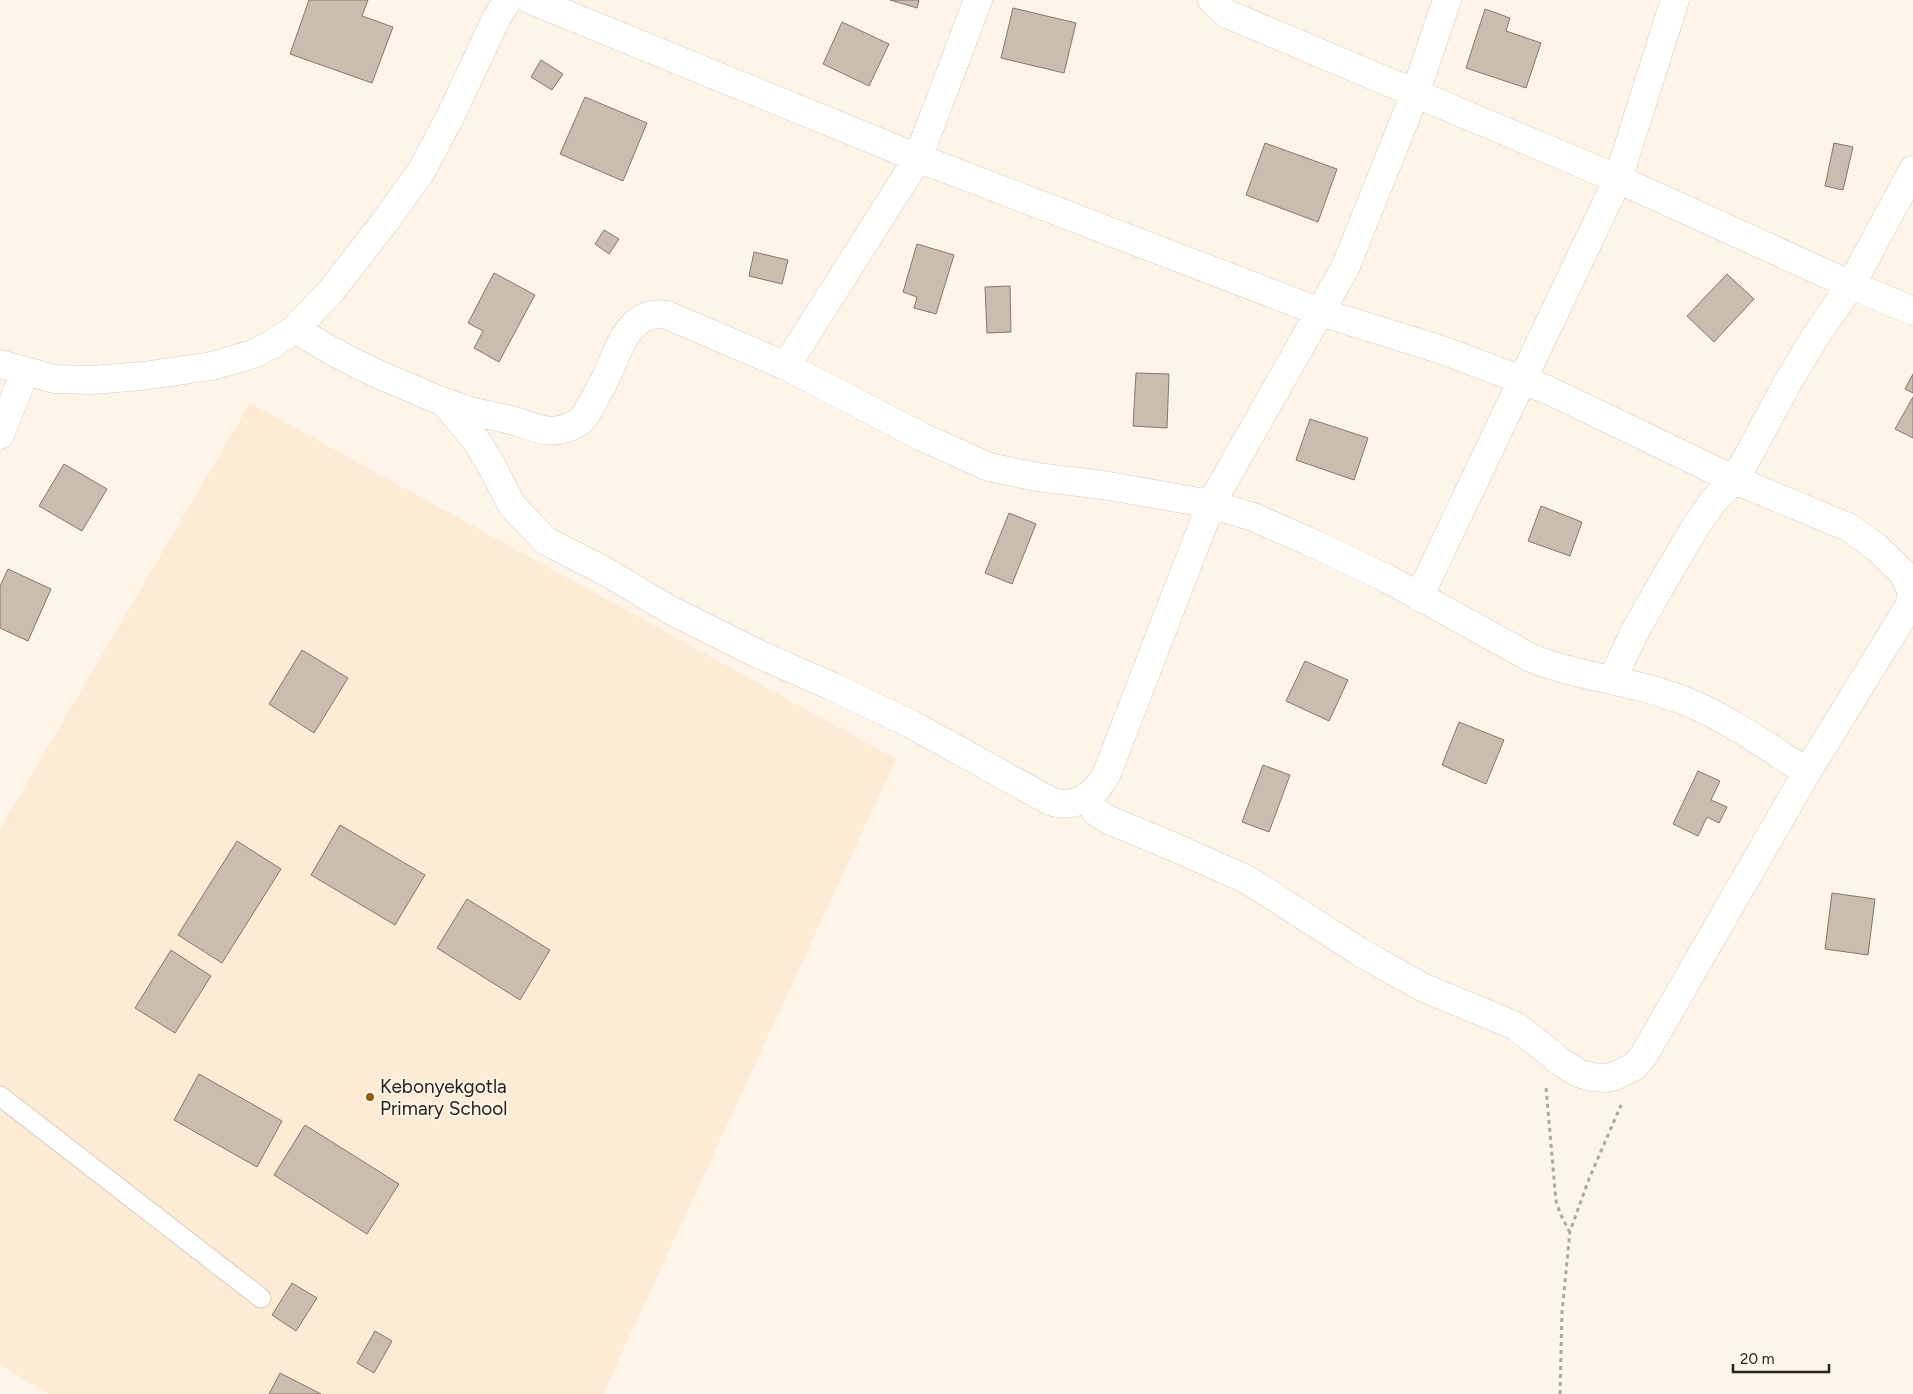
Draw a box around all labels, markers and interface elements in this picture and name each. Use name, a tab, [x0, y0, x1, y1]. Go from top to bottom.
place label: Kebonyekgotla Primary School	[380, 1075, 508, 1120]
marker: Kebonyekgotla Primary School	[364, 1091, 376, 1103]
scale bar	[1733, 1342, 1829, 1374]
text: 20 m	[1740, 1350, 1774, 1368]

